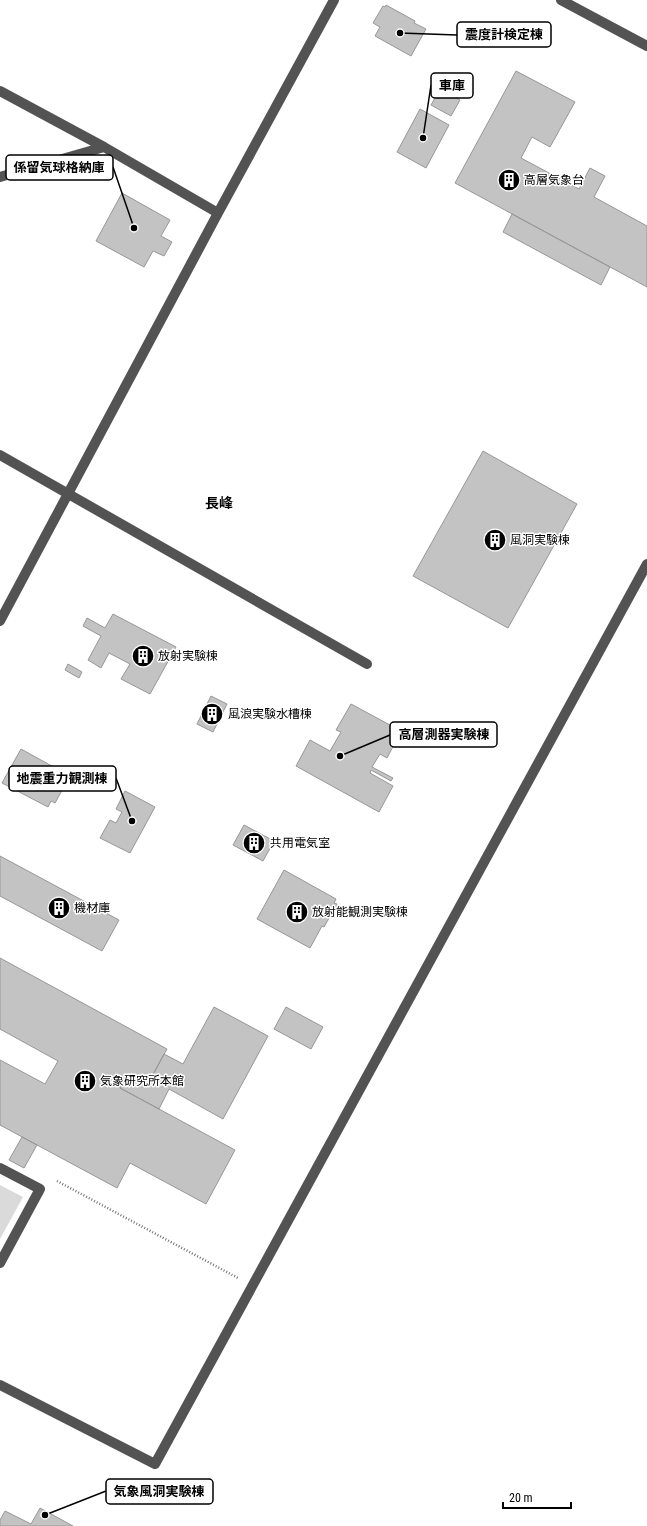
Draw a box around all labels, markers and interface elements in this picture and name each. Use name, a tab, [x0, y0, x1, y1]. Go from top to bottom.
callout: 震度計検定棟	[457, 22, 551, 47]
text: 震度計検定棟	[465, 27, 543, 42]
callout: 車庫	[431, 73, 473, 98]
text: 車庫	[439, 78, 465, 93]
callout: 係留気球格納庫	[6, 155, 113, 180]
text: 係留気球格納庫	[13, 160, 105, 175]
building icon: 高層気象台	[496, 167, 522, 193]
place label: 高層気象台	[524, 173, 584, 187]
district label: 長峰	[205, 495, 233, 511]
building icon: 風洞実験棟	[482, 527, 508, 553]
place label: 風洞実験棟	[510, 533, 570, 547]
building icon: 放射実験棟	[130, 643, 156, 669]
place label: 放射実験棟	[158, 649, 218, 663]
building icon: 風浪実験水槽棟	[199, 701, 225, 727]
place label: 風浪実験水槽棟	[228, 707, 312, 721]
callout: 高層測器実験棟	[390, 722, 497, 747]
text: 高層測器実験棟	[398, 727, 490, 742]
callout: 地震重力観測棟	[9, 766, 116, 791]
text: 地震重力観測棟	[16, 771, 108, 786]
building icon: 共用電気室	[241, 830, 267, 856]
place label: 共用電気室	[270, 836, 330, 850]
building icon: 機材庫	[46, 895, 72, 921]
building icon: 放射能観測実験棟	[284, 899, 310, 925]
place label: 機材庫	[74, 901, 110, 915]
place label: 放射能観測実験棟	[312, 905, 408, 919]
building icon: 気象研究所本館	[72, 1068, 98, 1094]
place label: 気象研究所本館	[100, 1074, 184, 1088]
callout: 気象風洞実験棟	[106, 1479, 213, 1504]
text: 気象風洞実験棟	[113, 1484, 205, 1499]
scale bar	[503, 1484, 571, 1510]
text: 20 m	[509, 1491, 533, 1505]

